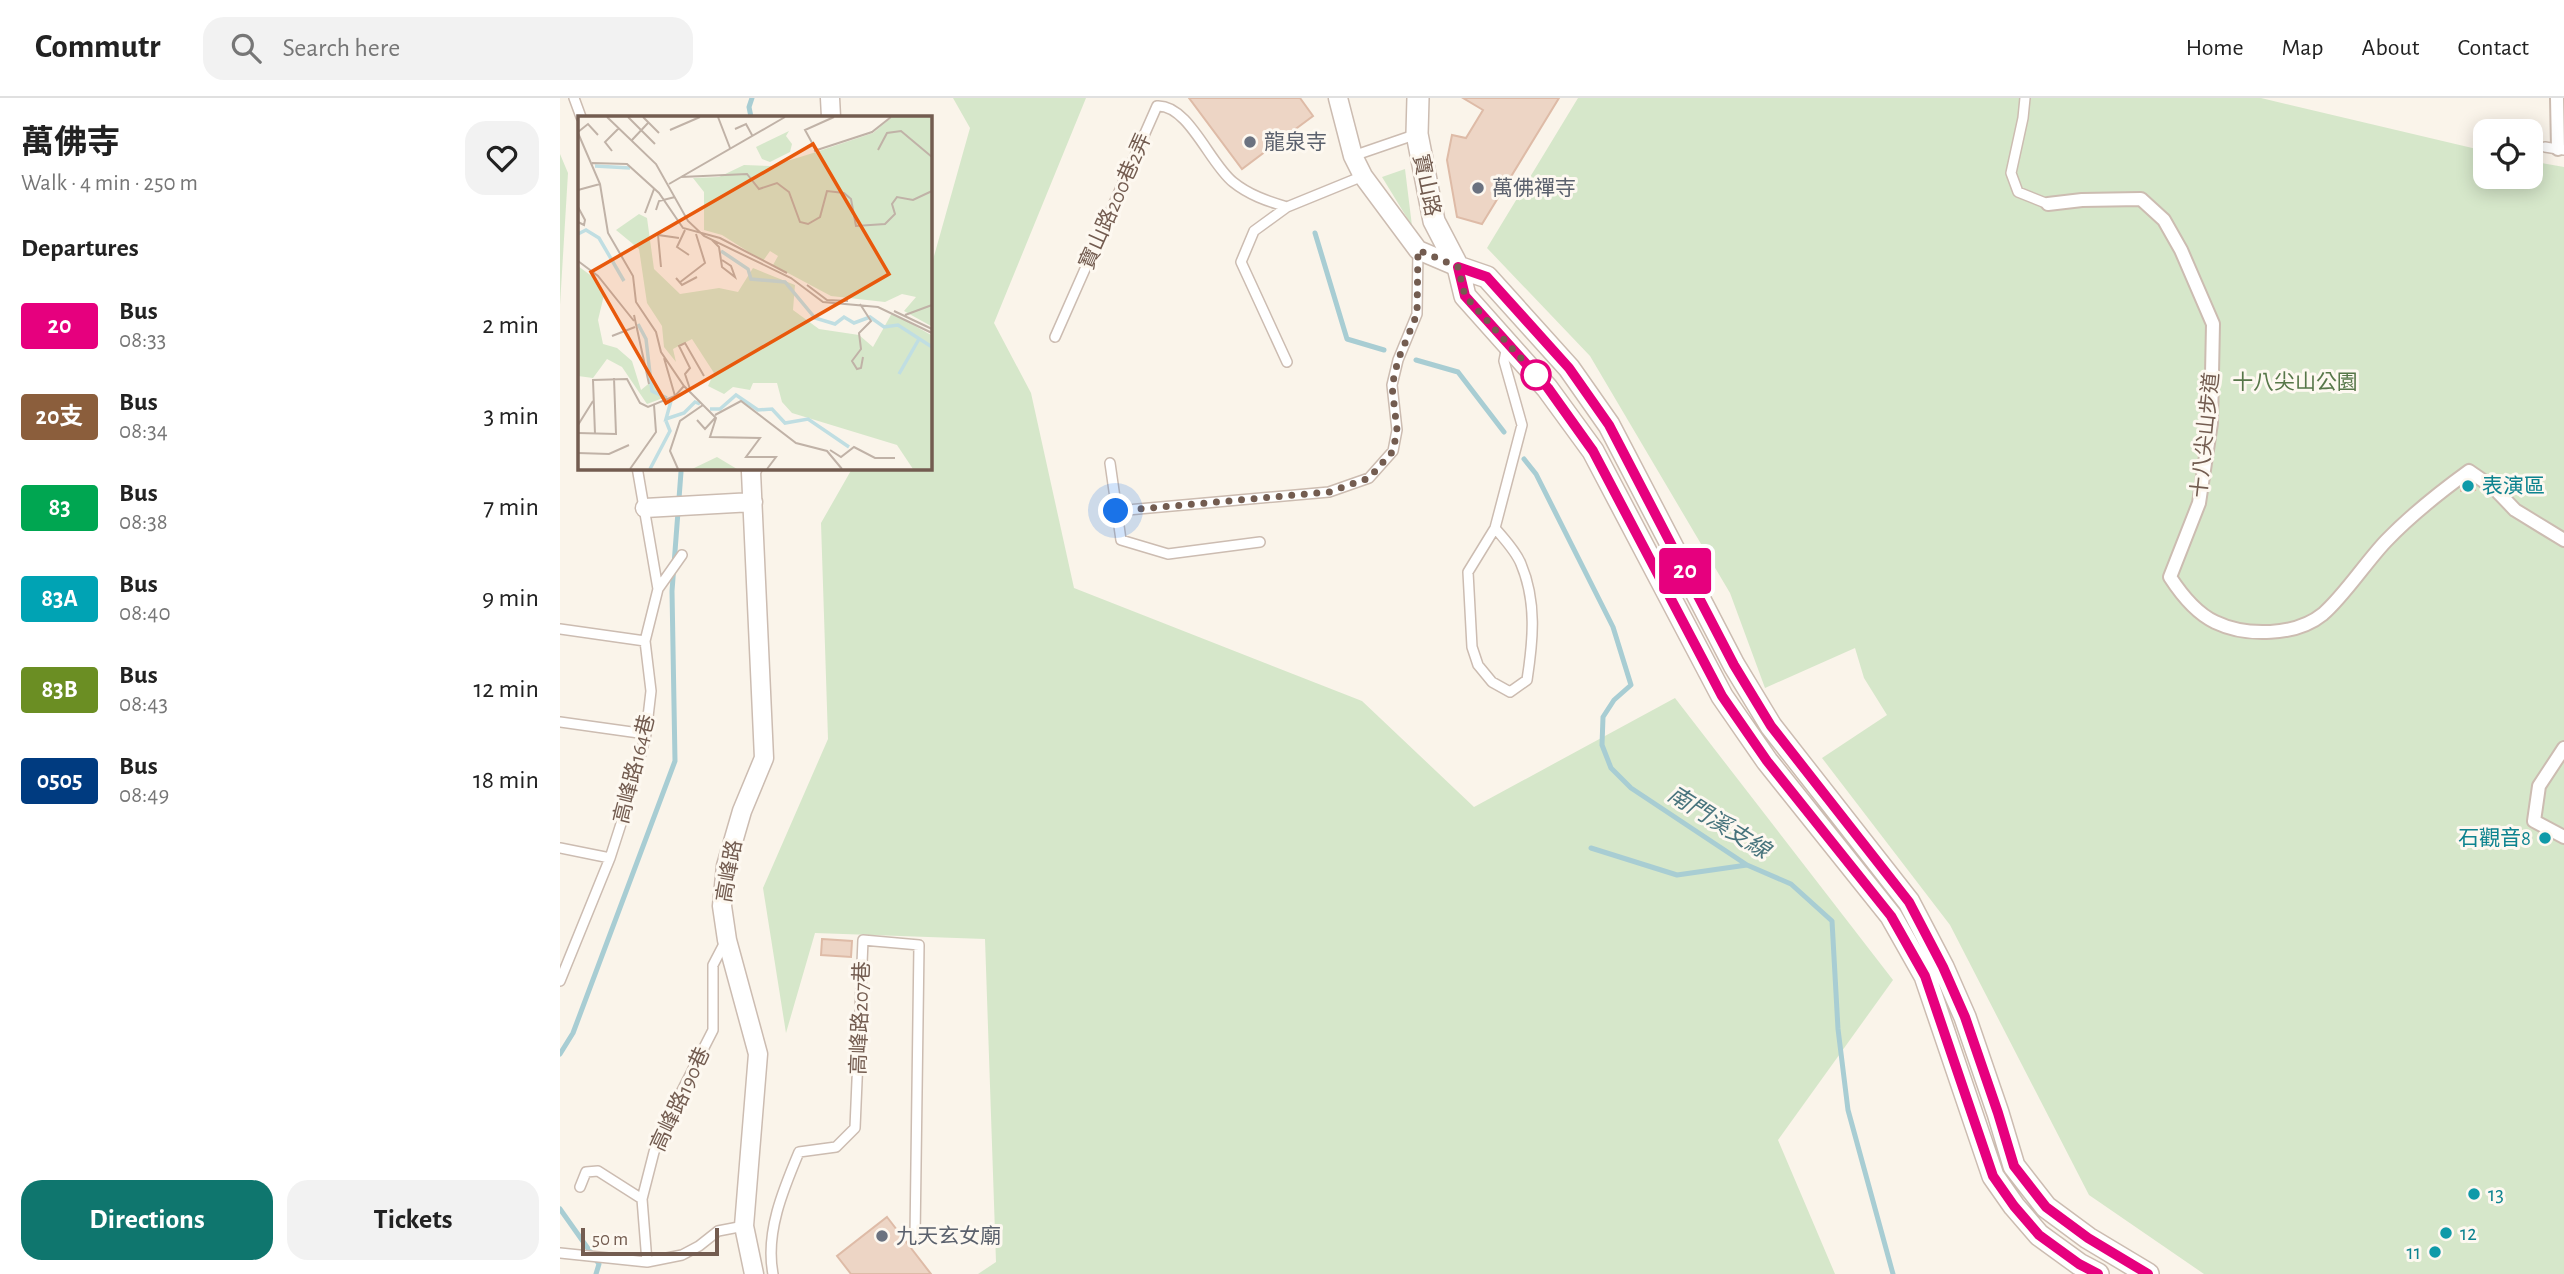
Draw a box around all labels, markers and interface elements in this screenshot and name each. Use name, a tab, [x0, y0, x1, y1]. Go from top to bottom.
search box	[203, 17, 693, 80]
icon: search	[227, 29, 265, 67]
text: Commutr	[35, 31, 161, 64]
text: Search here	[283, 35, 400, 61]
text: Home	[2186, 36, 2244, 60]
text: Map	[2282, 36, 2324, 60]
text: About	[2362, 36, 2419, 60]
text: Contact	[2457, 36, 2529, 60]
inset map	[578, 116, 931, 469]
map controls	[2473, 119, 2543, 189]
button: locate	[2473, 119, 2543, 189]
button: heart	[465, 121, 539, 195]
text: 萬佛寺	[21, 127, 120, 160]
street label: 寶山路200巷2弄	[1075, 130, 1155, 272]
place label: 龍泉寺	[1264, 131, 1327, 153]
marker: 龍泉寺	[1242, 134, 1258, 150]
street label: 寶山路	[1410, 152, 1444, 218]
text: Walk · 4 min · 250 m	[21, 172, 198, 195]
place label: 萬佛禪寺	[1492, 177, 1576, 199]
marker: 萬佛禪寺	[1470, 180, 1486, 196]
text: Departures	[21, 235, 139, 261]
text: Bus	[119, 298, 158, 324]
text: 2 min	[482, 312, 539, 338]
text: 20	[48, 314, 71, 338]
text: 08:33	[119, 329, 166, 352]
unlabelled marker	[1521, 360, 1551, 390]
street label: 十八尖山步道	[2187, 371, 2223, 499]
park label: 十八尖山公園	[2232, 371, 2358, 393]
text: Bus	[119, 389, 158, 415]
text: 3 min	[483, 403, 539, 429]
text: 20支	[36, 405, 83, 429]
text: 08:34	[119, 420, 168, 443]
place label: 表演區	[2482, 475, 2545, 497]
marker: 表演區	[2460, 478, 2476, 494]
text: Bus	[119, 480, 158, 506]
your location	[1098, 493, 1133, 528]
text: 7 min	[483, 494, 539, 520]
text: 83	[48, 496, 71, 520]
text: 08:38	[119, 511, 168, 534]
line badge: 20	[1654, 548, 1716, 594]
text: 20	[1673, 559, 1697, 583]
text: Bus	[119, 571, 158, 597]
text: 9 min	[482, 585, 539, 611]
text: 83A	[41, 587, 78, 611]
text: 08:40	[119, 602, 171, 625]
text: Bus	[119, 662, 158, 688]
text: 12 min	[473, 676, 539, 702]
text: 83B	[41, 678, 78, 702]
text: 08:43	[119, 693, 168, 716]
street label: 高峰路164巷	[610, 712, 658, 826]
text: Bus	[119, 753, 158, 779]
text: 18 min	[473, 767, 539, 793]
text: 0505	[37, 769, 82, 793]
water label: 南門溪支線	[1663, 781, 1777, 865]
text: 08:49	[119, 784, 169, 807]
place label: 石觀音8	[2458, 826, 2531, 849]
marker: 石觀音8	[2537, 830, 2553, 846]
street label: 高峰路	[713, 838, 745, 904]
street label: 高峰路207巷	[847, 961, 873, 1075]
street label: 高峰路190巷	[646, 1044, 714, 1154]
button: Directions	[21, 1180, 273, 1260]
button: Tickets	[287, 1180, 539, 1260]
place label: 13	[2488, 1184, 2504, 1205]
marker: 13	[2466, 1186, 2482, 1202]
place label: 12	[2460, 1223, 2477, 1244]
scale bar	[581, 1225, 719, 1257]
place label: 九天玄女廟	[896, 1225, 1001, 1247]
marker: 12	[2438, 1225, 2454, 1241]
marker: 九天玄女廟	[874, 1228, 890, 1244]
text: 50 m	[592, 1230, 628, 1249]
place label: 11	[2407, 1242, 2421, 1263]
marker: 11	[2427, 1244, 2443, 1260]

